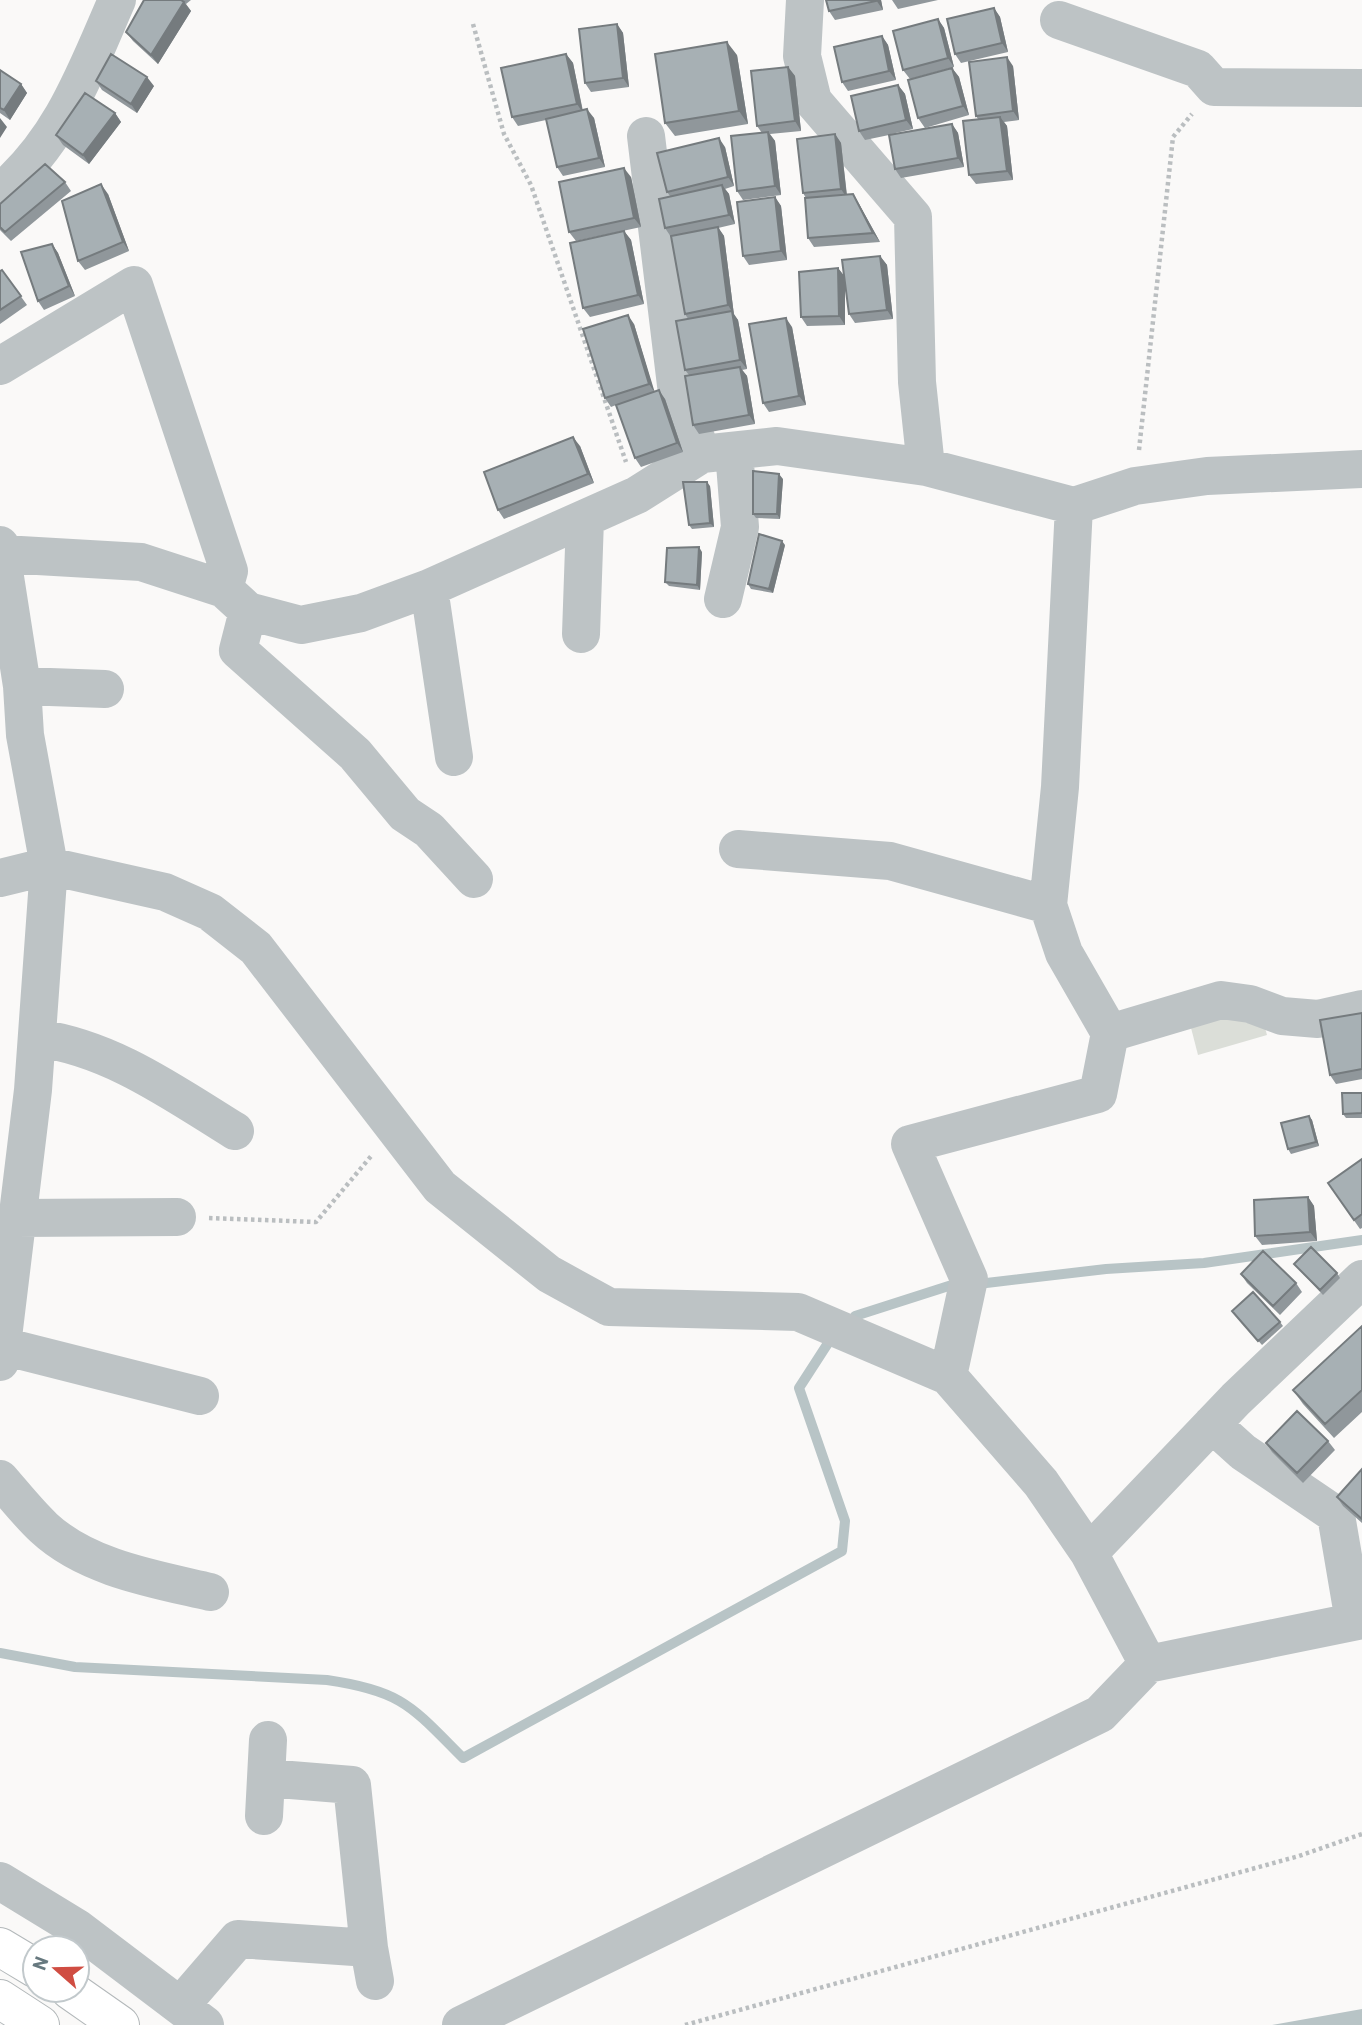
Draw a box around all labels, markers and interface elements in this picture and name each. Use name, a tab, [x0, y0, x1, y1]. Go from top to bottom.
north arrow	[21, 1934, 91, 2004]
text: N	[27, 1953, 53, 1973]

